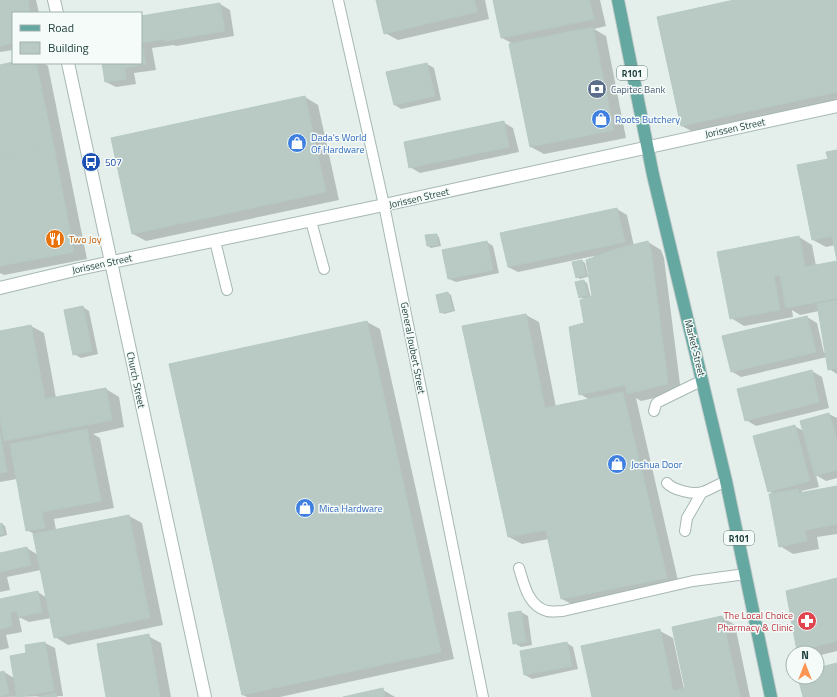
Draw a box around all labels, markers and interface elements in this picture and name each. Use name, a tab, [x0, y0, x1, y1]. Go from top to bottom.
legend	[12, 12, 142, 64]
text: Road	[48, 18, 74, 37]
text: Building	[48, 38, 89, 57]
road number: R101	[617, 66, 647, 80]
bank icon: Capitec Bank	[586, 78, 608, 100]
place label: Capitec Bank	[611, 82, 666, 97]
shop icon: Roots Butchery	[590, 108, 612, 130]
place label: Roots Butchery	[615, 112, 680, 127]
street label: Jorissen Street	[703, 114, 767, 142]
place label: Dada's World Of Hardware	[311, 130, 367, 157]
shop icon: Dada's World Of Hardware	[286, 132, 308, 154]
bus stop icon: 507	[80, 151, 102, 173]
place label: 507	[105, 155, 122, 170]
street label: Jorissen Street	[387, 184, 451, 212]
restaurant icon: Two Joy	[44, 228, 66, 250]
place label: Two Joy	[69, 232, 102, 247]
street label: Jorissen Street	[70, 250, 134, 278]
street label: General Joubert Street	[397, 301, 429, 396]
street label: Market Street	[681, 318, 709, 378]
street label: Church Street	[123, 350, 149, 410]
shop icon: Joshua Door	[606, 453, 628, 475]
place label: Joshua Door	[631, 457, 683, 472]
shop icon: Mica Hardware	[294, 497, 316, 519]
place label: Mica Hardware	[319, 501, 383, 516]
road number: R101	[724, 531, 754, 545]
place label: The Local Choice Pharmacy & Clinic	[718, 608, 793, 635]
pharmacy icon: The Local Choice Pharmacy & Clinic	[796, 610, 818, 632]
north arrow	[785, 645, 825, 685]
text: N	[801, 647, 809, 663]

